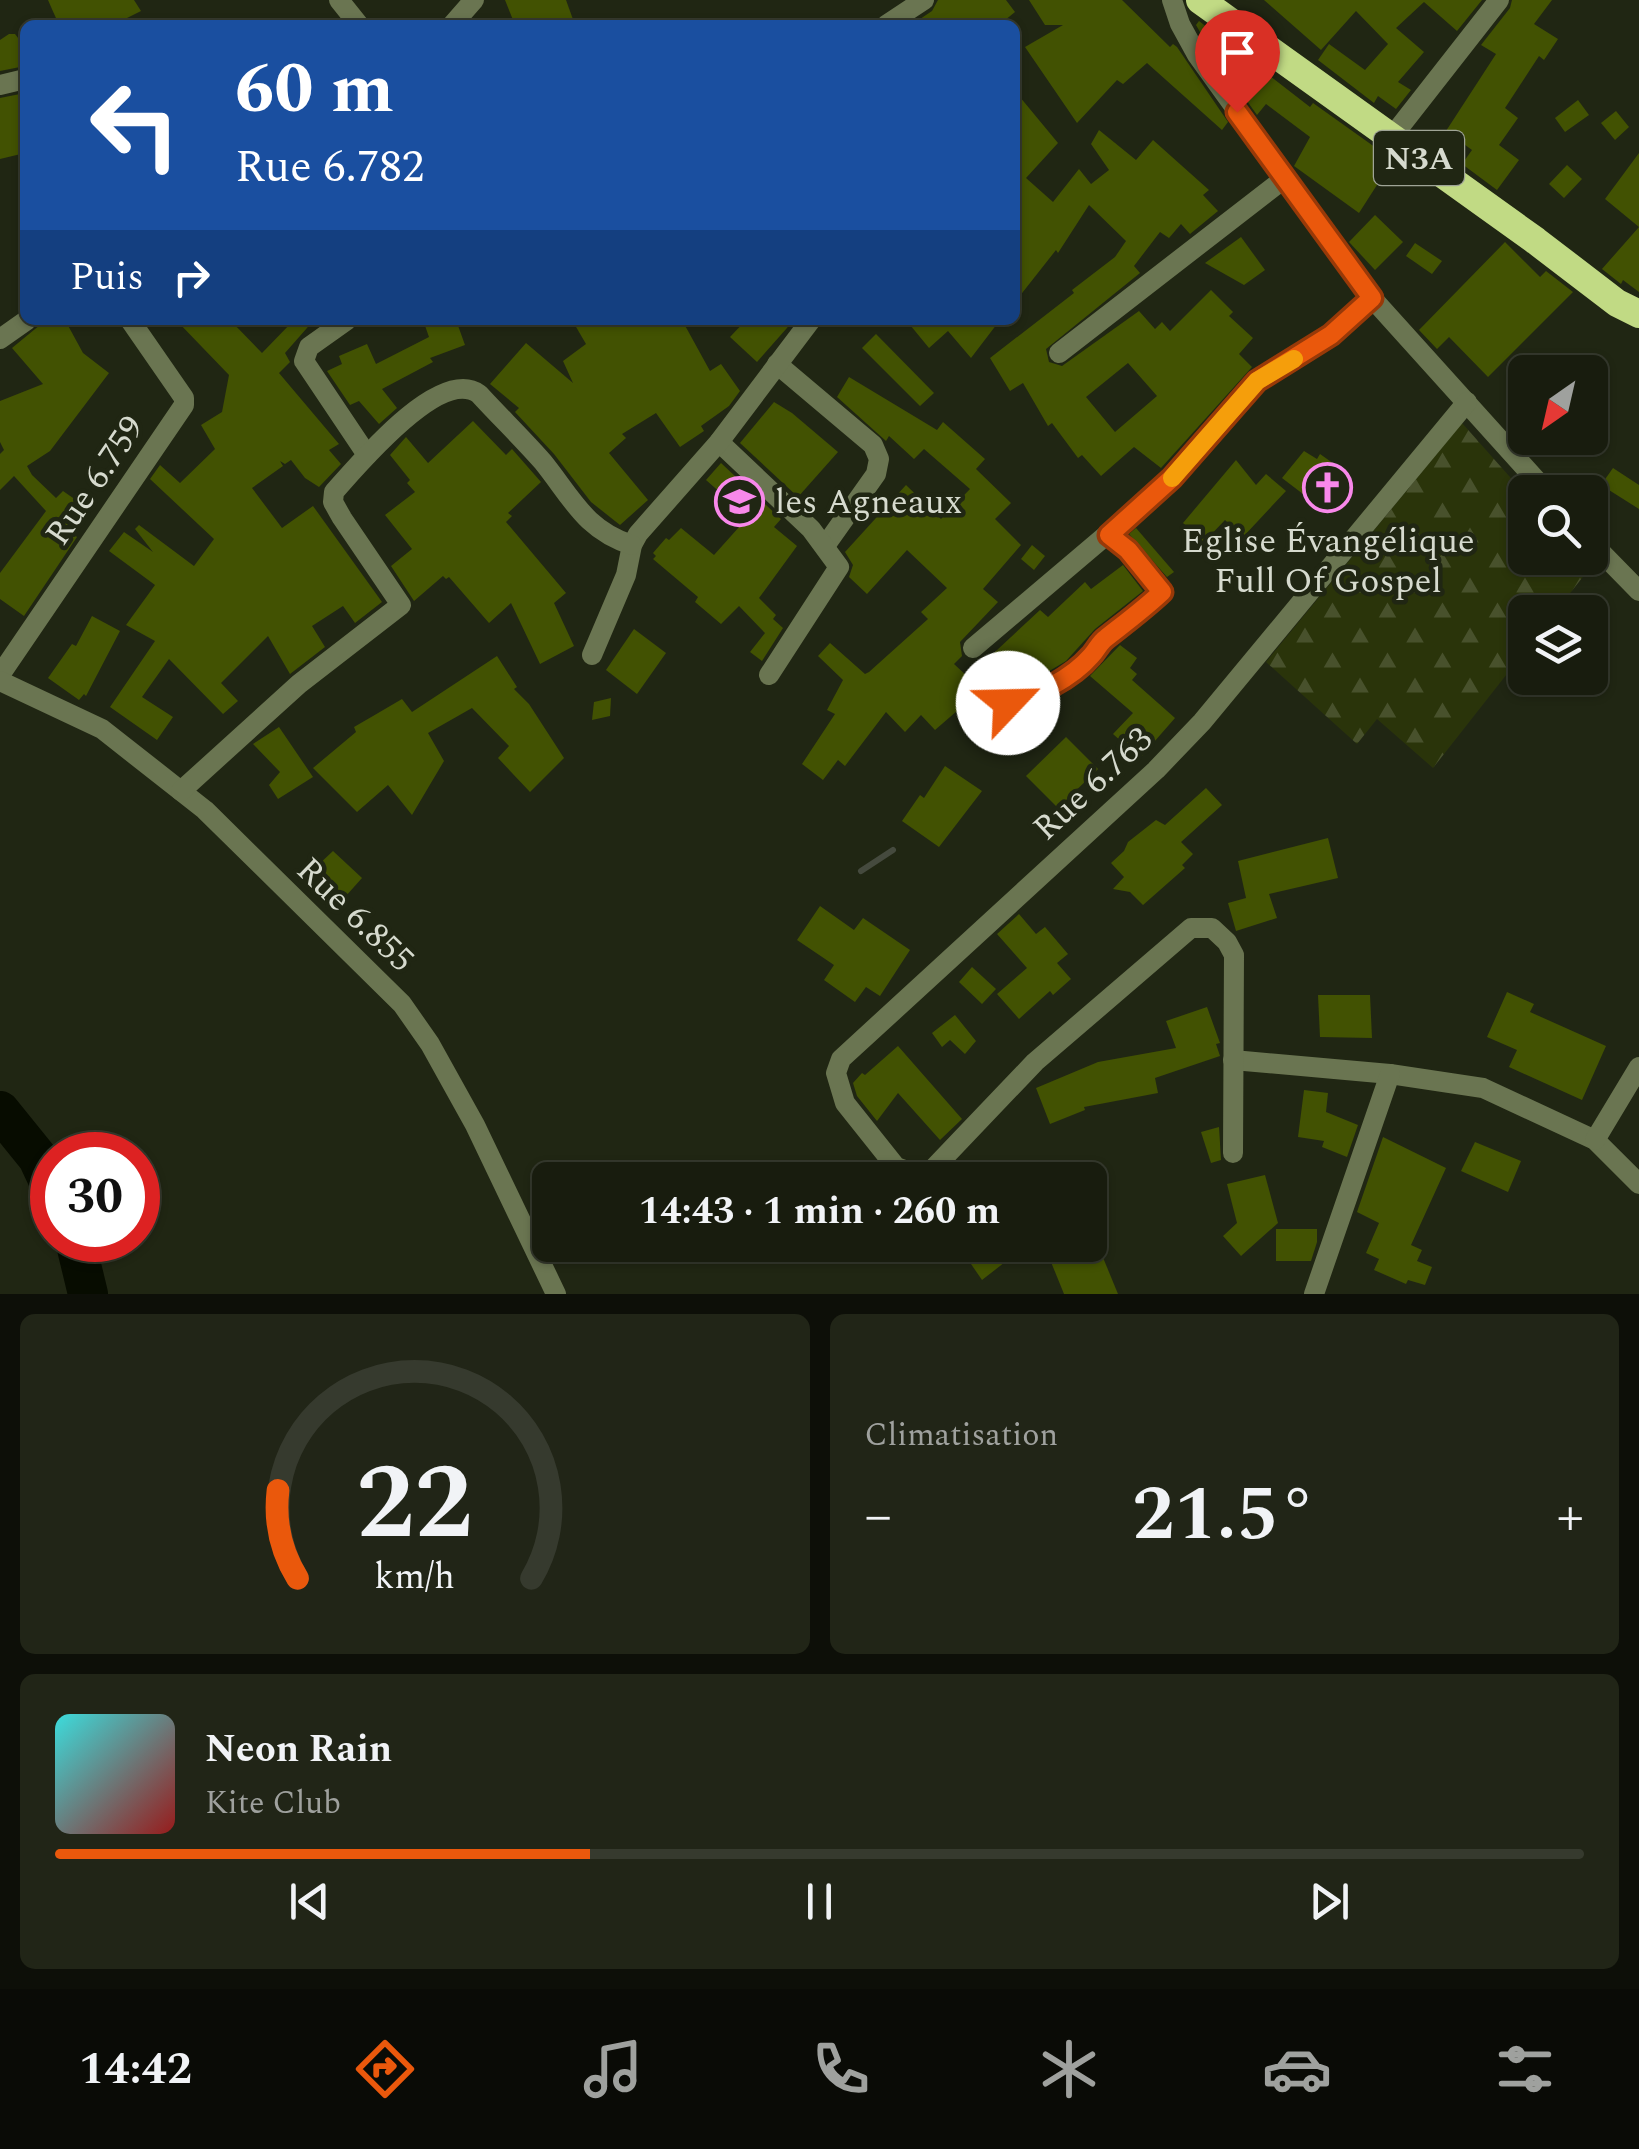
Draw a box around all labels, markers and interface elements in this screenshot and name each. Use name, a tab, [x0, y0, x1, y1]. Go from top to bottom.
pin	[1195, 10, 1280, 113]
icon: arrive	[1210, 25, 1265, 80]
text: 60 m	[235, 37, 394, 143]
icon: left	[70, 60, 200, 190]
road number: N3A	[1374, 131, 1464, 185]
text: Rue 6.782	[235, 133, 424, 202]
text: Puis	[70, 249, 144, 307]
icon: right	[164, 250, 219, 305]
north arrow	[1508, 355, 1608, 455]
map controls	[1508, 355, 1608, 695]
street label: Rue 6.759	[32, 405, 158, 557]
church icon: Eglise Évangélique Full Of Gospel	[1302, 462, 1354, 514]
school or university icon: les Agneaux	[714, 475, 766, 527]
button: search	[1508, 475, 1608, 575]
place label: les Agneaux	[775, 476, 962, 529]
place label: Eglise Évangélique Full Of Gospel	[1181, 515, 1475, 608]
button: layers	[1508, 595, 1608, 695]
position arrow	[956, 651, 1060, 755]
street label: Rue 6.763	[1021, 715, 1165, 854]
street label: Rue 6.855	[284, 845, 426, 985]
speed limit sign: 30	[30, 1132, 160, 1262]
text: 14:43 · 1 min · 260 m	[639, 1183, 1000, 1241]
text: Climatisation	[865, 1411, 1058, 1460]
text: 22	[356, 1426, 473, 1584]
text: 21.5°	[1132, 1459, 1316, 1573]
text: −	[865, 1475, 892, 1558]
text: +	[1556, 1475, 1584, 1558]
text: km/h	[375, 1550, 455, 1605]
text: Neon Rain	[205, 1721, 392, 1779]
text: Kite Club	[205, 1779, 341, 1828]
icon: previous	[282, 1874, 337, 1929]
icon: pause	[792, 1874, 847, 1929]
icon: next	[1302, 1874, 1357, 1929]
icon: directions	[350, 2034, 420, 2104]
icon: music	[578, 2034, 648, 2104]
icon: phone	[806, 2034, 876, 2104]
icon: climate	[1034, 2034, 1104, 2104]
icon: car	[1262, 2034, 1332, 2104]
icon: filters	[1490, 2034, 1560, 2104]
text: 14:42	[79, 2035, 192, 2104]

